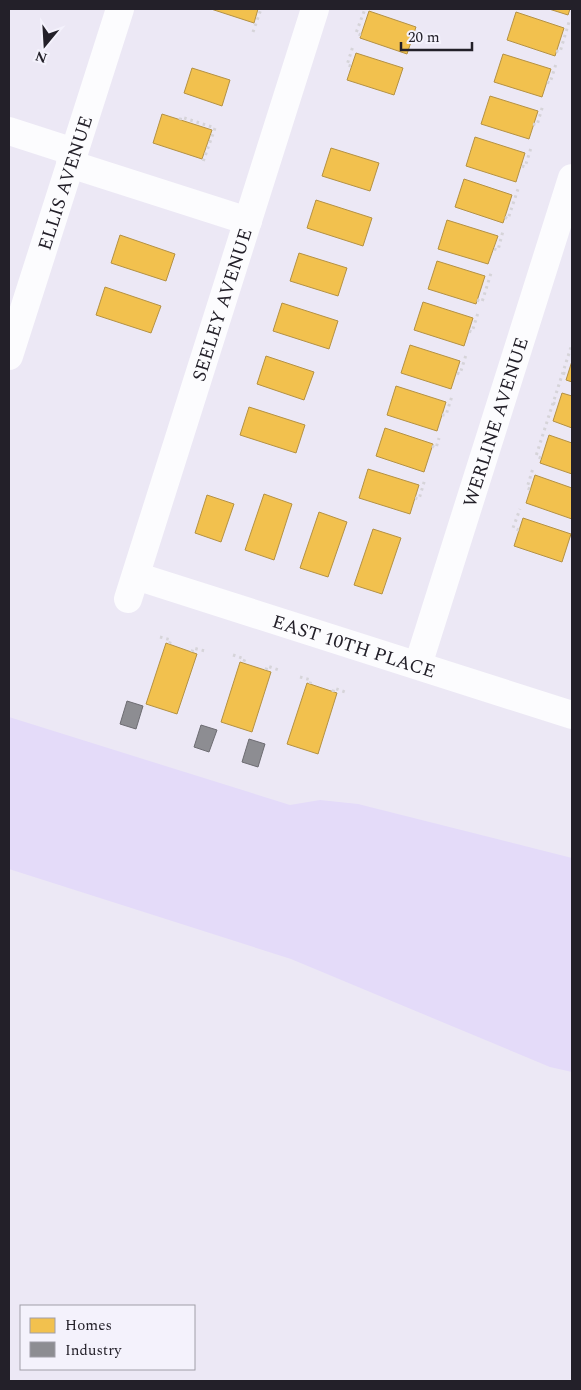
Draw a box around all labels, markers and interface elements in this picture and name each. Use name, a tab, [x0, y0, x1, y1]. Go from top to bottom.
north arrow	[20, 20, 70, 70]
scale bar	[401, 20, 472, 52]
text: 20 m	[408, 26, 440, 49]
text: N	[32, 45, 50, 69]
street label: ELLIS AVENUE	[31, 112, 101, 254]
street label: SEELEY AVENUE	[185, 225, 261, 385]
street label: WERLINE AVENUE	[456, 334, 537, 511]
street label: EAST 10TH PLACE	[268, 607, 439, 687]
legend	[20, 1305, 195, 1370]
text: Homes	[65, 1314, 112, 1337]
text: Industry	[65, 1339, 122, 1362]

